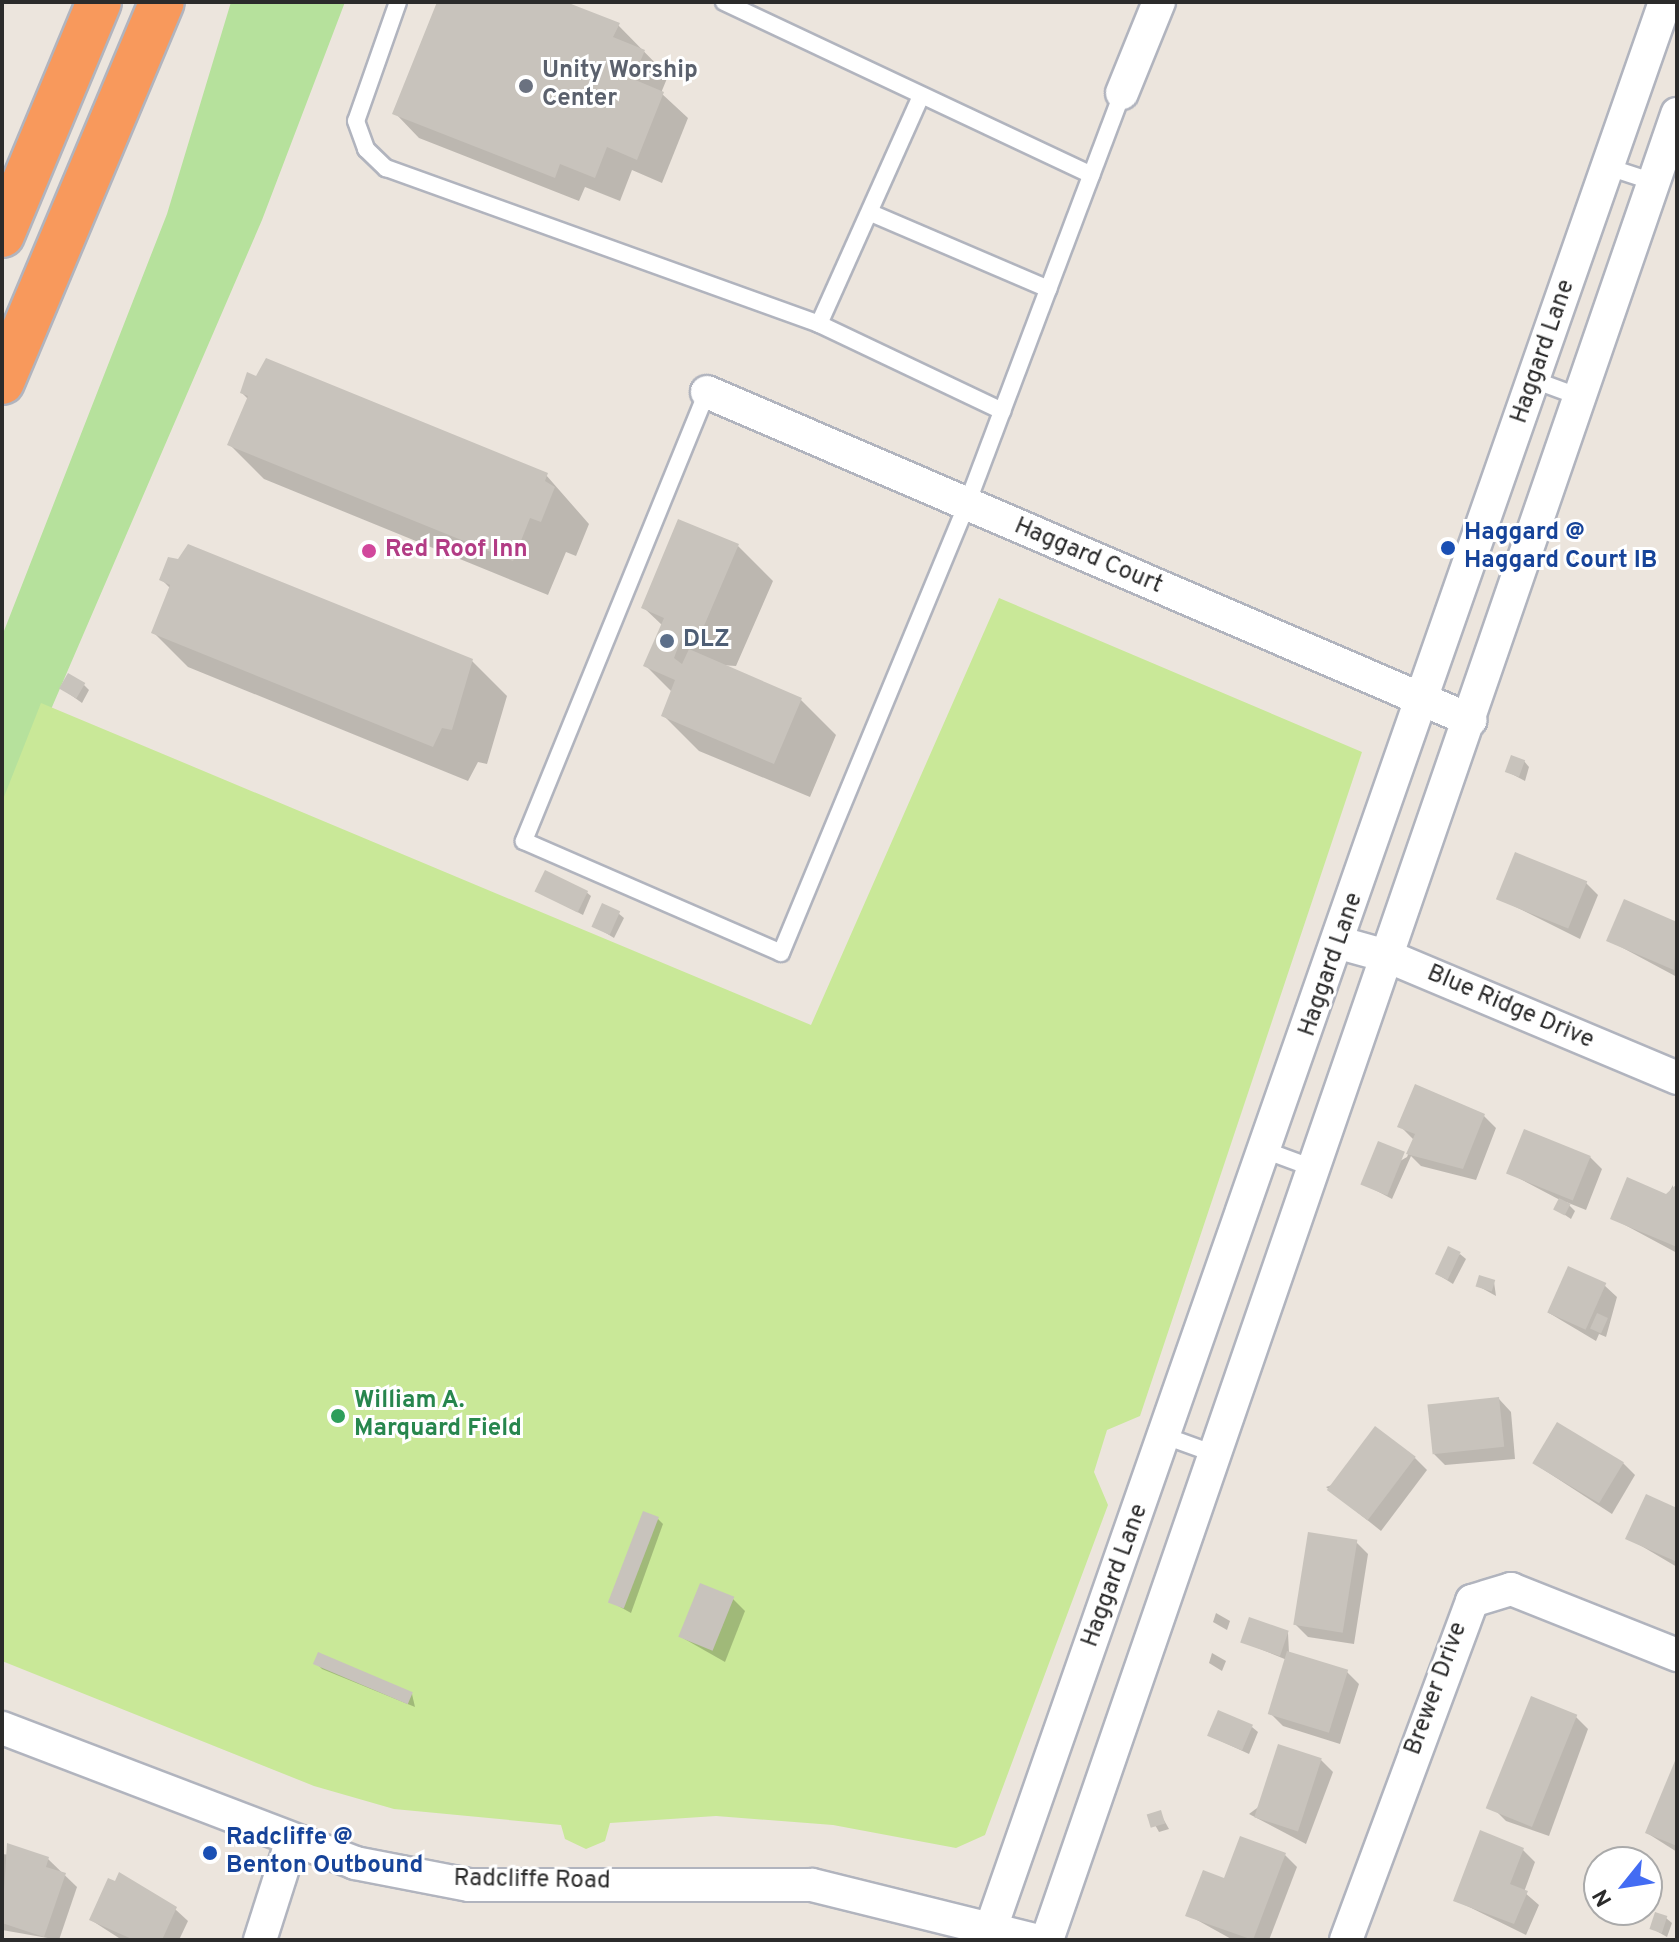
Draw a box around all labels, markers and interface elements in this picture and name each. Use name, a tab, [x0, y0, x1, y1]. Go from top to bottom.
place label: Unity Worship Center	[542, 58, 698, 114]
marker: Unity Worship Center	[517, 77, 535, 95]
street label: Haggard Lane	[1506, 276, 1582, 428]
street label: Haggard Court	[1009, 513, 1167, 601]
place label: Haggard @ Haggard Court IB	[1464, 520, 1657, 576]
place label: Red Roof Inn	[385, 537, 528, 565]
marker: Haggard @ Haggard Court IB	[1439, 539, 1457, 557]
marker: Red Roof Inn	[360, 542, 378, 560]
place label: DLZ	[683, 627, 730, 655]
marker: DLZ	[658, 632, 676, 650]
street label: Haggard Lane	[1294, 889, 1370, 1041]
street label: Blue Ridge Drive	[1422, 960, 1598, 1056]
place label: William A. Marquard Field	[354, 1388, 522, 1444]
marker: William A. Marquard Field	[329, 1407, 347, 1425]
street label: Haggard Lane	[1077, 1501, 1155, 1651]
street label: Brewer Drive	[1400, 1619, 1474, 1759]
place label: Radcliffe @ Benton Outbound	[226, 1825, 423, 1881]
marker: Radcliffe @ Benton Outbound	[201, 1844, 219, 1862]
north arrow	[1583, 1846, 1663, 1926]
street label: Radcliffe Road	[453, 1865, 611, 1897]
text: N	[1588, 1884, 1619, 1911]

